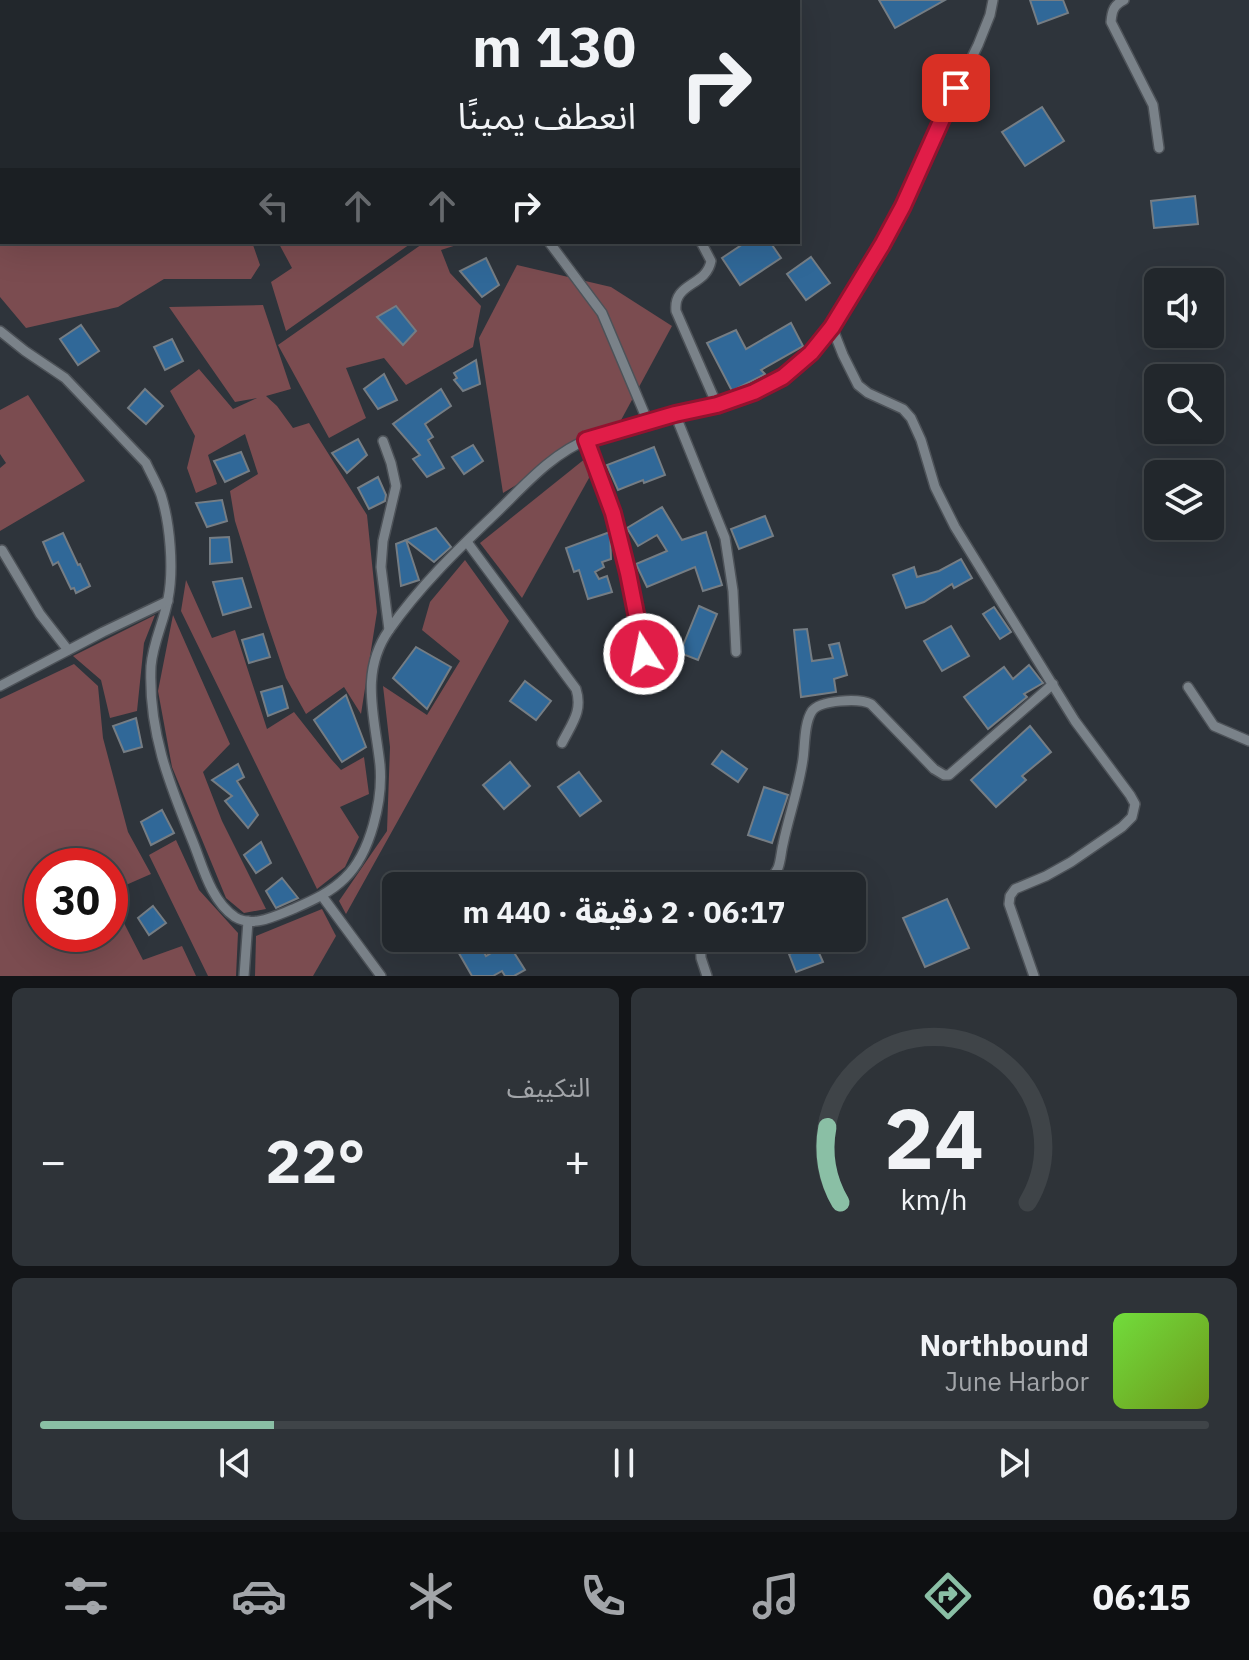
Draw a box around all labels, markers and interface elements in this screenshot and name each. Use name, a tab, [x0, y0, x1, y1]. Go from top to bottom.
text: 130 m	[472, 10, 636, 82]
icon: right	[664, 32, 768, 136]
pin	[922, 54, 990, 122]
icon: arrive	[934, 66, 978, 110]
text: انعطف يمينًا	[458, 92, 636, 139]
icon: left	[252, 184, 296, 228]
icon: ahead	[336, 184, 380, 228]
icon: ahead	[420, 184, 464, 228]
icon: right	[504, 184, 548, 228]
map controls	[1144, 268, 1224, 540]
button: sound	[1144, 268, 1224, 348]
button: search	[1144, 364, 1224, 444]
button: layers	[1144, 460, 1224, 540]
position arrow	[602, 612, 686, 696]
speed limit sign: 30	[24, 848, 128, 952]
text: 06:17 · 2 دقيقة · 440 m	[462, 892, 786, 931]
text: التكييف	[507, 1070, 591, 1104]
text: 24	[884, 1084, 984, 1192]
text: 22°	[265, 1121, 365, 1200]
text: −	[40, 1132, 66, 1189]
text: +	[564, 1132, 590, 1189]
text: km/h	[900, 1181, 967, 1218]
text: Northbound	[920, 1325, 1089, 1364]
text: June Harbor	[945, 1364, 1089, 1398]
icon: previous	[213, 1441, 257, 1485]
icon: pause	[602, 1441, 646, 1485]
icon: next	[992, 1441, 1036, 1485]
icon: filters	[58, 1568, 114, 1624]
icon: car	[231, 1568, 287, 1624]
icon: climate	[403, 1568, 459, 1624]
icon: phone	[575, 1568, 631, 1624]
icon: music	[748, 1568, 804, 1624]
icon: directions	[920, 1568, 976, 1624]
text: 06:15	[1093, 1573, 1191, 1620]

